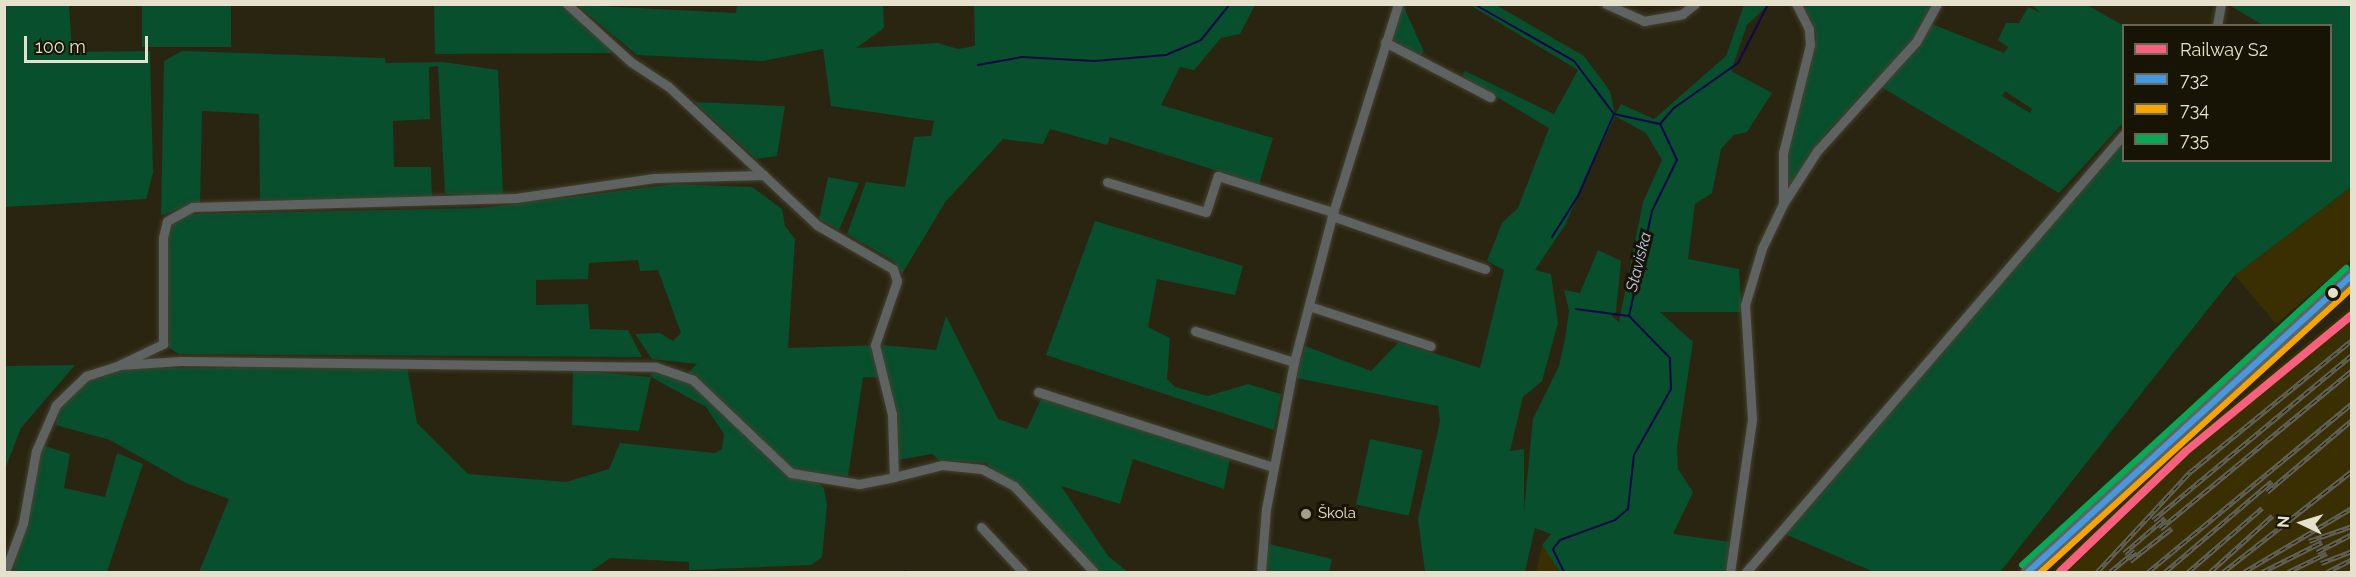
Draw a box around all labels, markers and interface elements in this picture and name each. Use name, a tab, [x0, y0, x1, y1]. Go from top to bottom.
scale bar	[27, 24, 152, 62]
legend	[2122, 24, 2332, 162]
text: 100 m	[35, 36, 86, 57]
text: Railway S2	[2180, 39, 2268, 60]
text: 732	[2180, 69, 2209, 90]
text: 734	[2180, 99, 2209, 120]
text: 735	[2180, 129, 2209, 150]
water label: Staviska	[1622, 230, 1656, 294]
unlabelled marker	[2327, 287, 2339, 299]
north arrow	[2272, 493, 2332, 553]
place label: Škola	[1318, 505, 1356, 523]
marker: Škola	[1299, 507, 1313, 521]
text: N	[2274, 515, 2293, 528]

